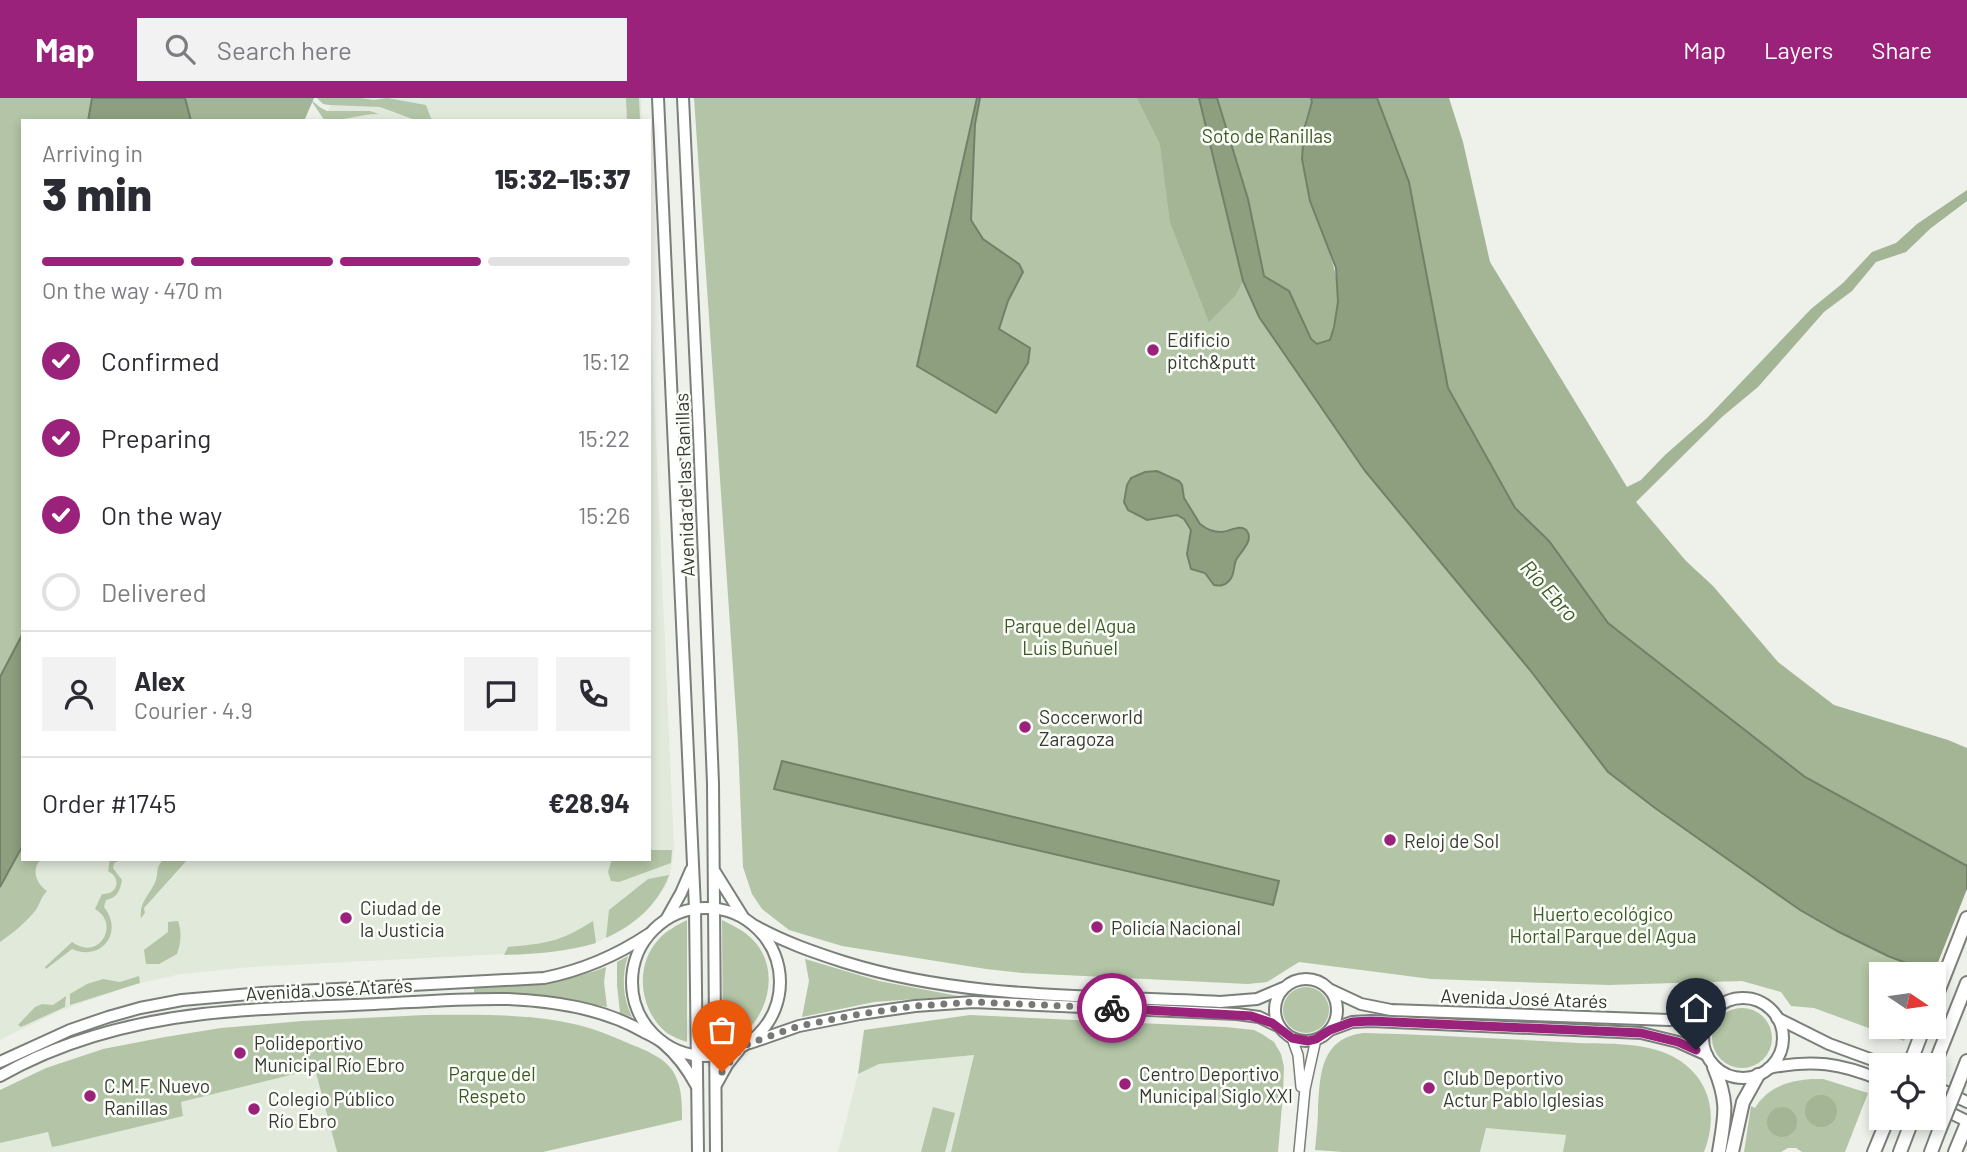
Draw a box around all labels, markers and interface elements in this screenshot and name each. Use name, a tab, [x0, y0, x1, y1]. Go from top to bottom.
search box	[137, 18, 627, 81]
text: Map	[35, 29, 95, 69]
icon: search	[161, 30, 199, 68]
text: Search here	[217, 34, 352, 65]
text: Map	[1683, 35, 1726, 64]
text: Layers	[1764, 35, 1833, 64]
text: Share	[1871, 35, 1932, 64]
park label: Soto de Ranillas	[1202, 124, 1332, 147]
text: Arriving in	[42, 139, 143, 167]
text: 15:32–15:37	[495, 163, 630, 194]
text: 3 min	[42, 165, 152, 220]
text: On the way · 470 m	[42, 276, 223, 304]
place label: Edificio pitch&putt	[1167, 328, 1256, 373]
icon: check	[42, 342, 80, 380]
marker: Edificio pitch&putt	[1145, 342, 1161, 358]
text: Confirmed	[101, 345, 220, 376]
text: 15:12	[582, 347, 630, 375]
street label: Avenida de las Ranillas	[669, 393, 699, 577]
icon: check	[42, 419, 80, 457]
text: Preparing	[101, 422, 211, 453]
text: 15:22	[578, 424, 630, 452]
icon: check	[42, 496, 80, 534]
text: On the way	[101, 499, 222, 530]
text: 15:26	[578, 501, 630, 529]
water label: Río Ebro	[1516, 554, 1584, 626]
text: Delivered	[101, 576, 207, 607]
park label: Parque del Agua Luis Buñuel	[1004, 614, 1136, 659]
button: person	[42, 657, 116, 731]
button: chat	[464, 657, 538, 731]
button: phone	[556, 657, 630, 731]
text: Alex	[134, 665, 185, 696]
text: Courier · 4.9	[134, 696, 253, 724]
place label: Soccerworld Zaragoza	[1039, 705, 1143, 750]
marker: Soccerworld Zaragoza	[1017, 719, 1033, 735]
text: Order #1745	[42, 787, 176, 818]
text: €28.94	[548, 787, 630, 818]
place label: Reloj de Sol	[1404, 829, 1499, 852]
marker: Reloj de Sol	[1382, 832, 1398, 848]
place label: Ciudad de la Justicia	[360, 896, 444, 941]
park label: Huerto ecológico Hortal Parque del Agua	[1510, 902, 1696, 947]
marker: Ciudad de la Justicia	[338, 910, 354, 926]
place label: Policía Nacional	[1111, 916, 1241, 939]
marker: Policía Nacional	[1089, 919, 1105, 935]
north arrow	[1869, 962, 1946, 1040]
map controls	[1869, 962, 1946, 1130]
street label: Avenida José Atarés	[245, 973, 413, 1005]
courier	[1077, 973, 1147, 1043]
pin	[1666, 978, 1726, 1050]
street label: Avenida José Atarés	[1440, 984, 1608, 1012]
icon: bike	[1093, 989, 1131, 1027]
icon: home	[1677, 989, 1715, 1027]
pin	[692, 1000, 752, 1072]
icon: bag	[703, 1011, 741, 1049]
place label: Polideportivo Municipal Río Ebro	[254, 1031, 405, 1076]
marker: Polideportivo Municipal Río Ebro	[232, 1045, 248, 1061]
button: locate	[1869, 1053, 1946, 1130]
park label: Parque del Respeto	[448, 1062, 536, 1107]
place label: Centro Deportivo Municipal Siglo XXI	[1139, 1062, 1293, 1107]
place label: Club Deportivo Actur Pablo Iglesias	[1443, 1066, 1604, 1111]
place label: C.M.F. Nuevo Ranillas	[104, 1074, 210, 1119]
marker: Centro Deportivo Municipal Siglo XXI	[1117, 1076, 1133, 1092]
marker: Club Deportivo Actur Pablo Iglesias	[1421, 1080, 1437, 1096]
place label: Colegio Público Río Ebro	[268, 1087, 395, 1132]
marker: C.M.F. Nuevo Ranillas	[82, 1088, 98, 1104]
marker: Colegio Público Río Ebro	[246, 1101, 262, 1117]

